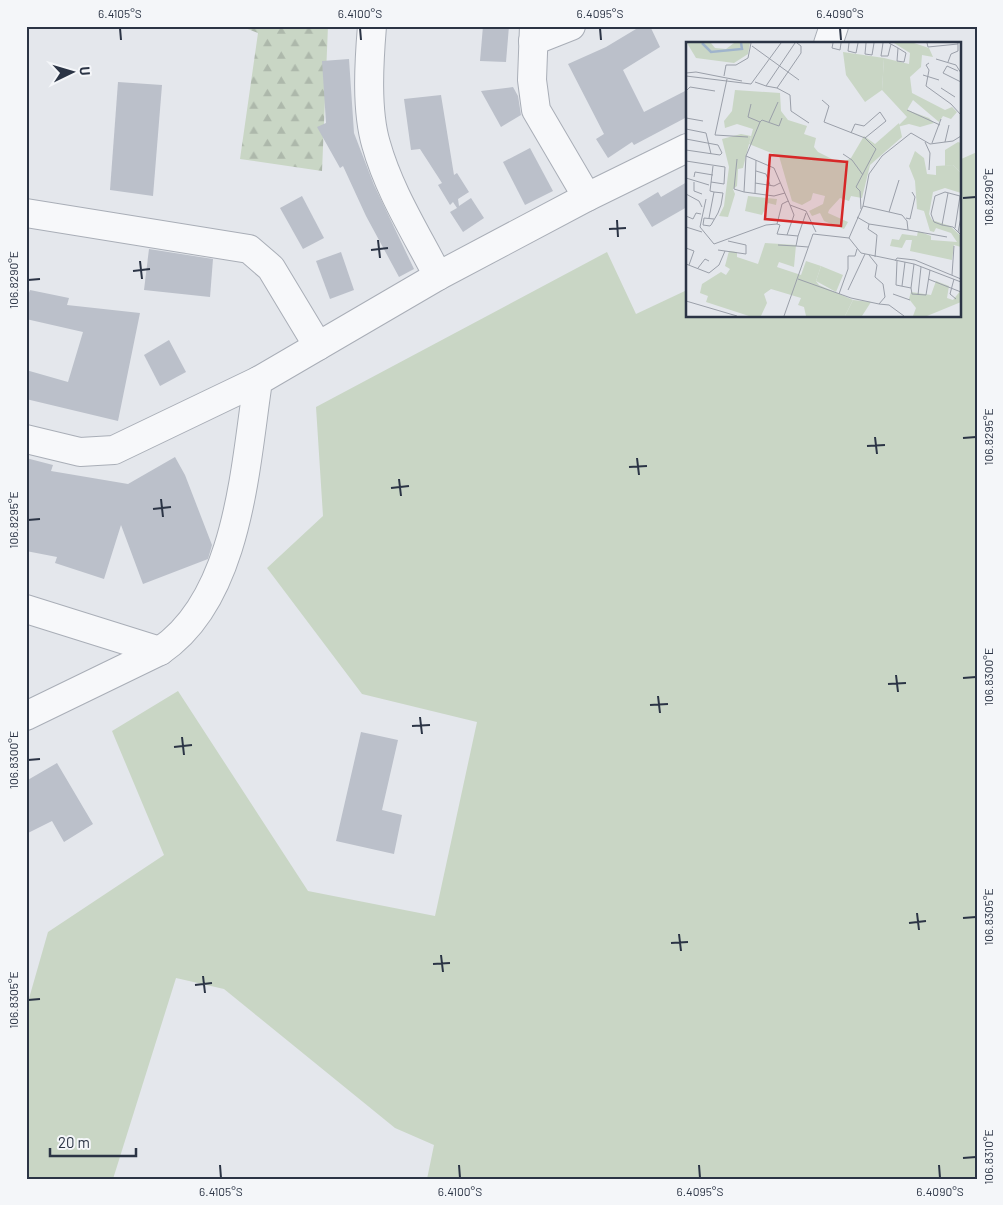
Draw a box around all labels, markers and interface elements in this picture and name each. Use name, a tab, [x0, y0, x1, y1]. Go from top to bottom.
text: 6.4105°S	[98, 6, 142, 20]
text: 6.4100°S	[338, 6, 382, 20]
text: 6.4095°S	[577, 6, 623, 20]
text: 6.4090°S	[816, 6, 864, 20]
inset map	[686, 42, 960, 318]
north arrow	[48, 48, 98, 98]
text: U	[77, 66, 94, 76]
text: 106.8290°E	[981, 168, 995, 226]
text: 106.8290°E	[6, 251, 20, 309]
text: 106.8295°E	[981, 408, 995, 466]
text: 106.8295°E	[6, 491, 20, 549]
text: 106.8300°E	[981, 648, 995, 706]
text: 106.8300°E	[6, 731, 20, 789]
text: 106.8305°E	[981, 888, 995, 946]
text: 106.8305°E	[6, 971, 20, 1029]
scale bar	[50, 1125, 136, 1157]
text: 106.8310°E	[981, 1129, 995, 1185]
text: 20 m	[58, 1133, 90, 1151]
text: 6.4105°S	[199, 1184, 243, 1198]
text: 6.4100°S	[438, 1184, 482, 1198]
text: 6.4095°S	[677, 1184, 723, 1198]
text: 6.4090°S	[916, 1184, 964, 1198]

